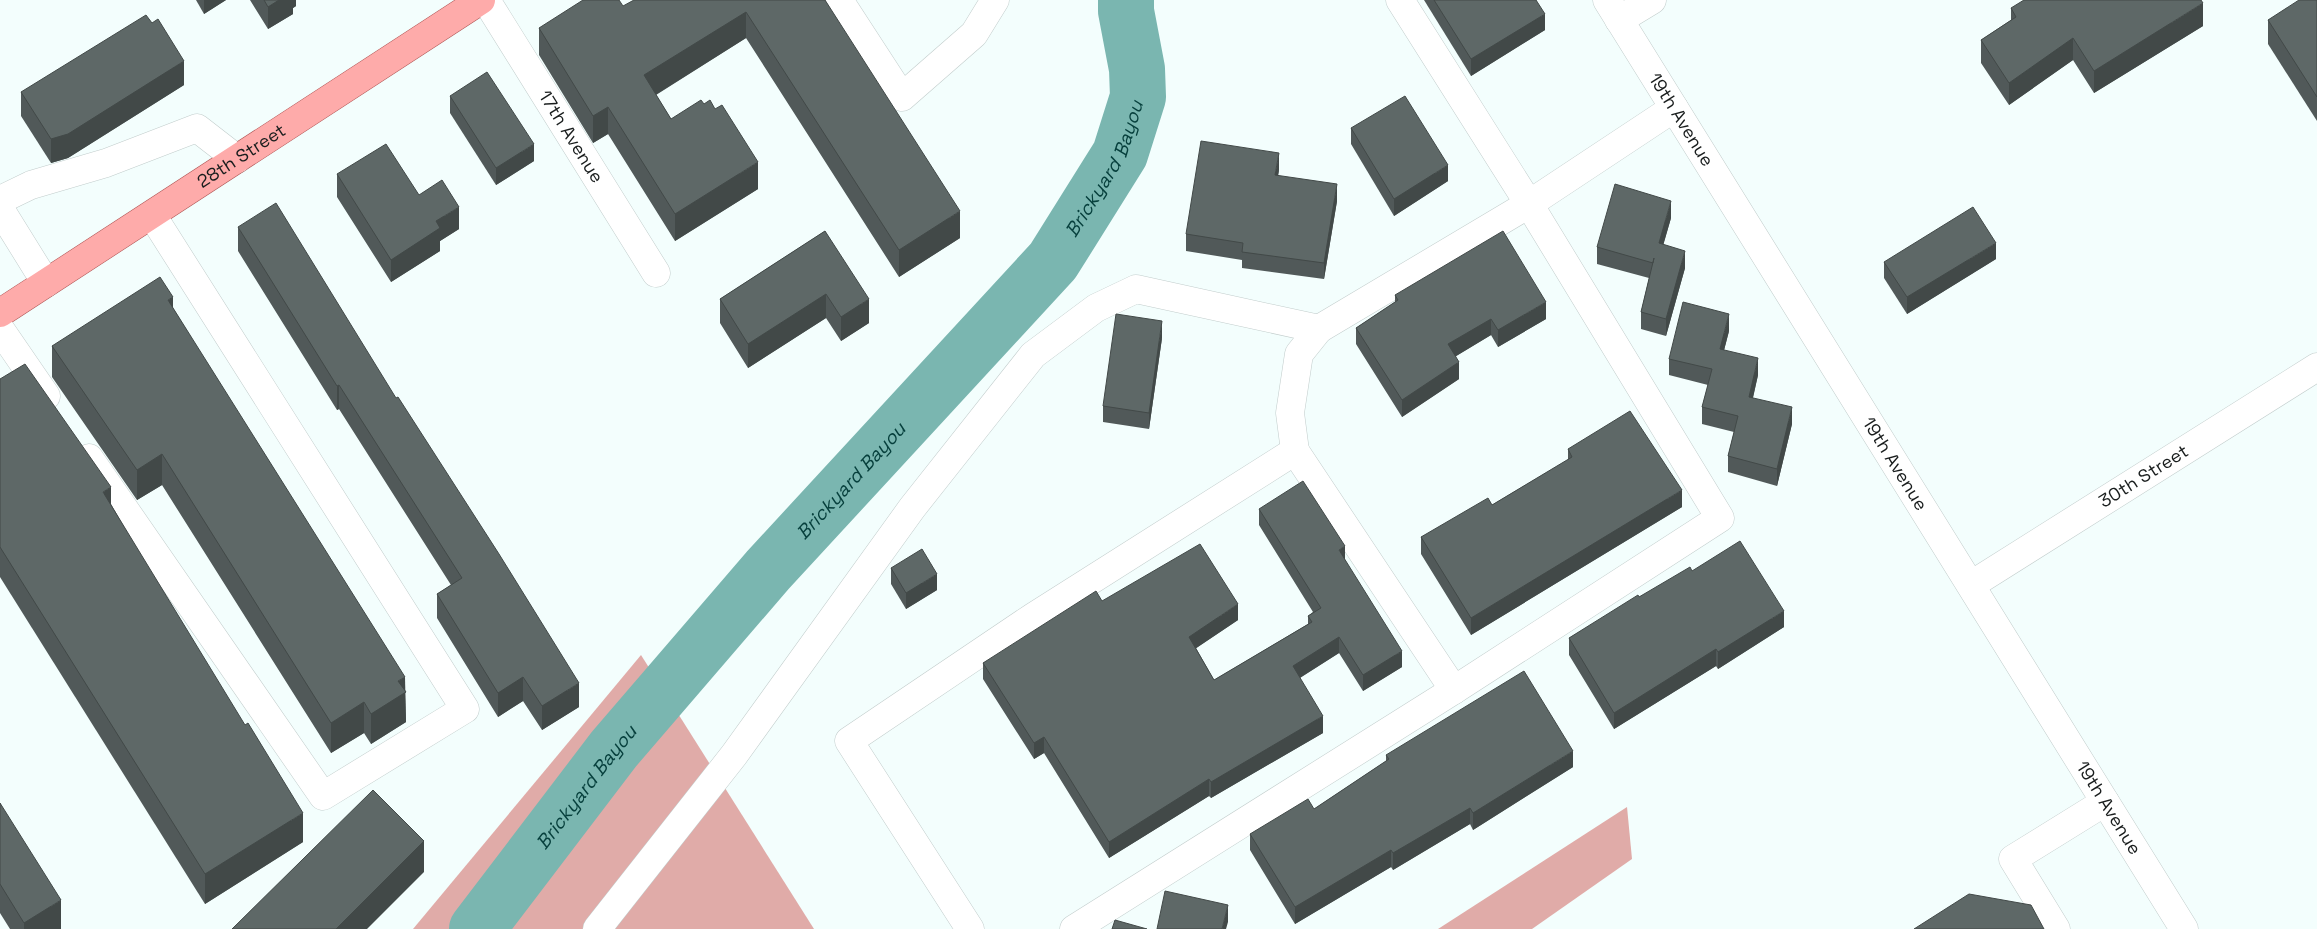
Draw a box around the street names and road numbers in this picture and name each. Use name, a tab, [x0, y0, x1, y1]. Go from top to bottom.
street label: 19th Avenue	[1644, 68, 1720, 171]
street label: 17th Avenue	[534, 86, 609, 187]
street label: 28th Street	[192, 118, 290, 193]
street label: 19th Avenue	[1858, 413, 1933, 515]
street label: 30th Street	[2094, 439, 2192, 513]
street label: 19th Avenue	[2071, 757, 2147, 859]

